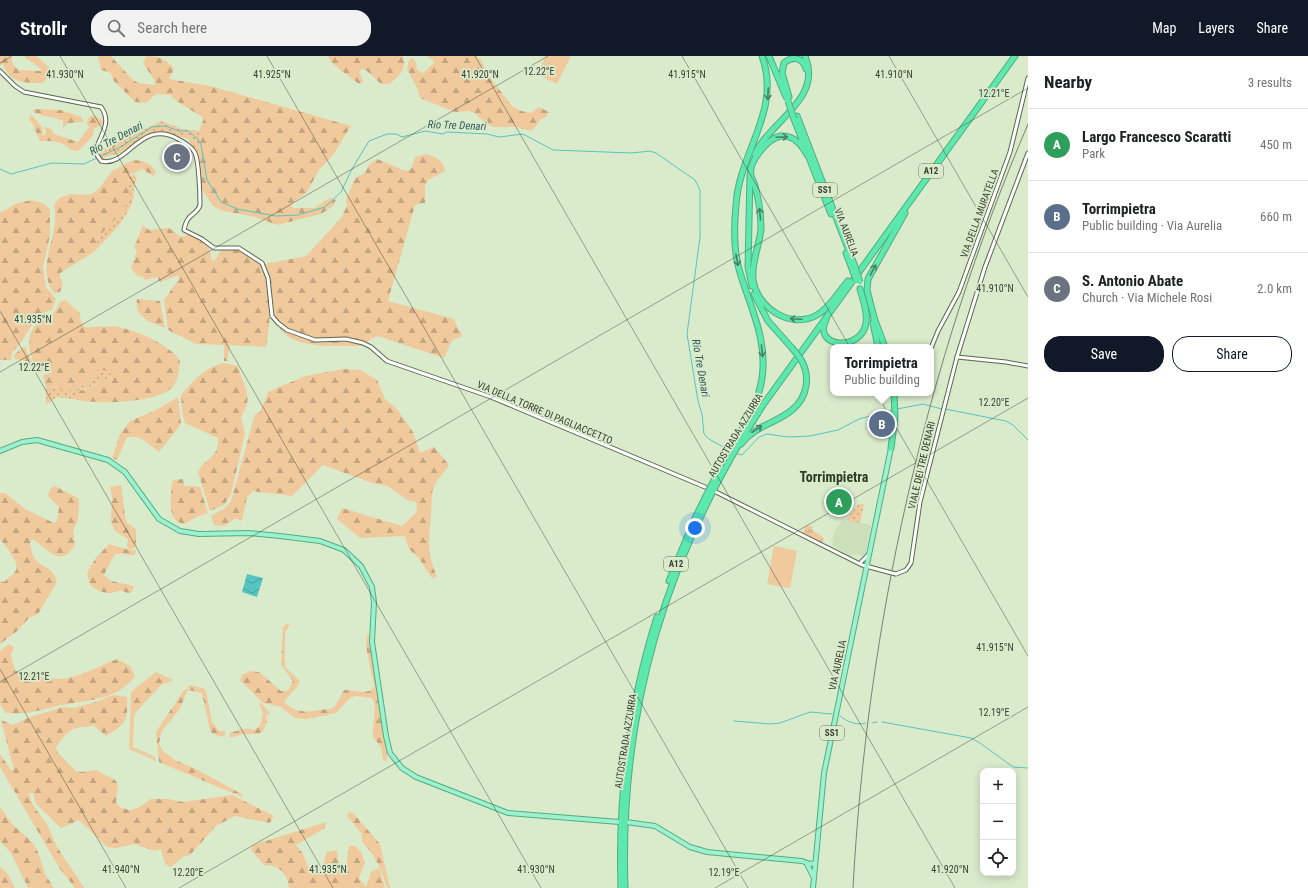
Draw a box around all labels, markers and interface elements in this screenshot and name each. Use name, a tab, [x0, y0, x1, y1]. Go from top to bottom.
search box	[91, 10, 371, 46]
text: Strollr	[20, 17, 67, 40]
icon: search	[105, 17, 127, 39]
text: Search here	[137, 19, 207, 37]
text: Map	[1152, 20, 1176, 36]
text: Layers	[1198, 20, 1235, 36]
text: Share	[1257, 20, 1288, 36]
text: 12.22°E	[523, 66, 555, 77]
text: 41.930°N	[46, 69, 84, 80]
text: 41.925°N	[253, 69, 291, 80]
text: 41.920°N	[461, 69, 499, 80]
text: 41.915°N	[668, 69, 706, 80]
text: 41.910°N	[875, 69, 913, 80]
text: Nearby	[1044, 72, 1092, 92]
text: 3 results	[1248, 75, 1292, 90]
one-way arrow	[764, 87, 771, 100]
text: 12.21°E	[978, 88, 1010, 99]
water label: Rio Tre Denari	[427, 118, 487, 133]
water label: Rio Tre Denari	[87, 119, 146, 158]
text: Largo Francesco Scaratti	[1082, 128, 1231, 146]
one-way arrow	[775, 134, 788, 141]
text: A	[1053, 137, 1061, 152]
text: 450 m	[1260, 137, 1292, 152]
pin: C	[164, 142, 190, 172]
text: Park	[1082, 146, 1105, 161]
road number: A12	[919, 164, 943, 178]
street label: VIA DELLA MURATELLA	[958, 167, 1001, 259]
road number: SS1	[813, 183, 837, 197]
text: Torrimpietra	[1082, 200, 1156, 218]
street label: VIA AURELIA	[832, 206, 861, 258]
one-way arrow	[756, 208, 764, 221]
text: B	[1053, 209, 1061, 224]
text: 660 m	[1260, 209, 1292, 224]
text: Public building · Via Aurelia	[1082, 218, 1222, 233]
one-way arrow	[733, 253, 741, 266]
one-way arrow	[869, 264, 877, 276]
text: S. Antonio Abate	[1082, 272, 1183, 290]
text: C	[1053, 281, 1061, 296]
text: 2.0 km	[1257, 281, 1292, 296]
text: 41.910°N	[976, 283, 1014, 294]
text: Church · Via Michele Rosi	[1082, 290, 1212, 305]
text: 41.935°N	[14, 314, 52, 325]
one-way arrow	[790, 315, 803, 322]
button: Save	[1044, 336, 1164, 372]
button: Share	[1172, 336, 1292, 372]
water label: Rio Tre Denari	[689, 338, 712, 399]
one-way arrow	[759, 344, 766, 357]
popup	[830, 344, 934, 396]
text: Torrimpietra	[844, 354, 918, 372]
text: 12.22°E	[18, 362, 50, 373]
text: Public building	[844, 372, 920, 387]
street label: VIA DELLA TORRE DI PAGLIACCETTO	[475, 379, 614, 446]
street label: AUTOSTRADA AZZURRA	[706, 391, 765, 479]
text: 12.20°E	[978, 397, 1010, 408]
pin: B	[869, 409, 895, 439]
street label: VIALE DEI TRE DENARI	[906, 420, 937, 510]
one-way arrow	[752, 425, 763, 433]
district label: Torrimpietra	[800, 469, 869, 485]
pin: A	[826, 487, 852, 517]
your location	[685, 518, 705, 538]
road number: A12	[664, 557, 688, 571]
street label: VIA AURELIA	[827, 639, 848, 691]
text: 41.915°N	[976, 642, 1014, 653]
text: 12.21°E	[18, 671, 50, 682]
street label: AUTOSTRADA AZZURRA	[613, 693, 638, 789]
text: 12.19°E	[978, 707, 1010, 718]
road number: SS1	[820, 726, 844, 740]
map controls	[980, 768, 1016, 876]
button: +	[980, 768, 1016, 804]
button: −	[980, 804, 1016, 840]
button: locate	[980, 840, 1016, 876]
text: 41.940°N	[102, 864, 140, 875]
text: 41.935°N	[309, 864, 347, 875]
text: 41.930°N	[517, 864, 555, 875]
text: 41.920°N	[931, 864, 969, 875]
text: 12.20°E	[172, 867, 204, 878]
text: 12.19°E	[708, 867, 740, 878]

